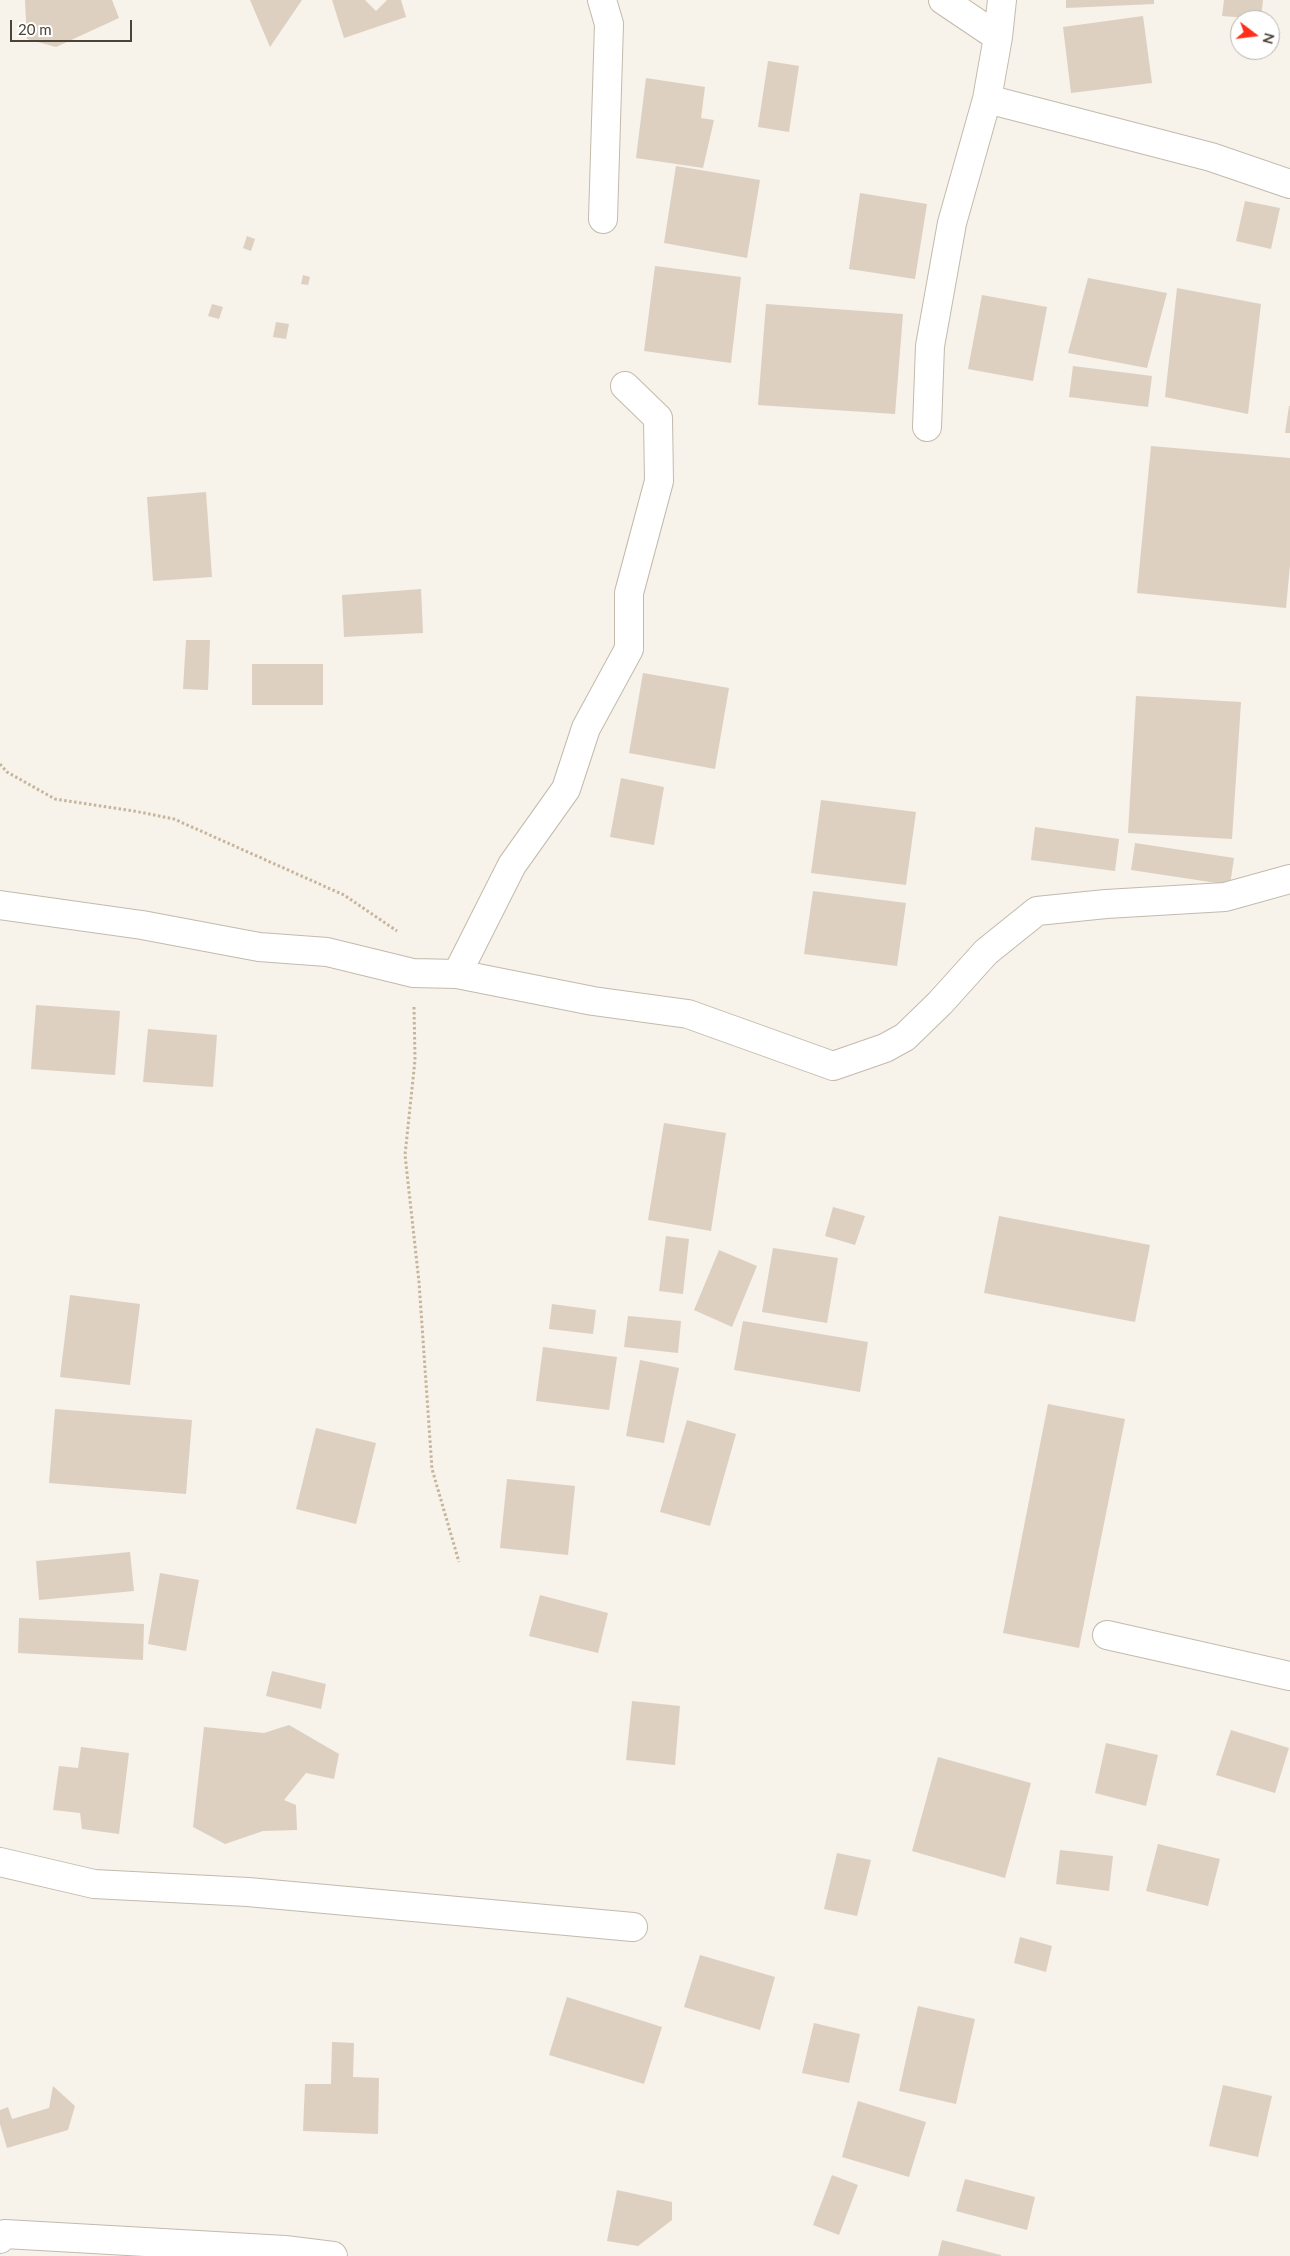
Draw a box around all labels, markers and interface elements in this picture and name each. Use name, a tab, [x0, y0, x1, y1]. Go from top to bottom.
scale bar	[12, 10, 135, 42]
north arrow	[1230, 10, 1280, 60]
text: 20 m	[18, 20, 52, 38]
text: N	[1259, 31, 1279, 46]

